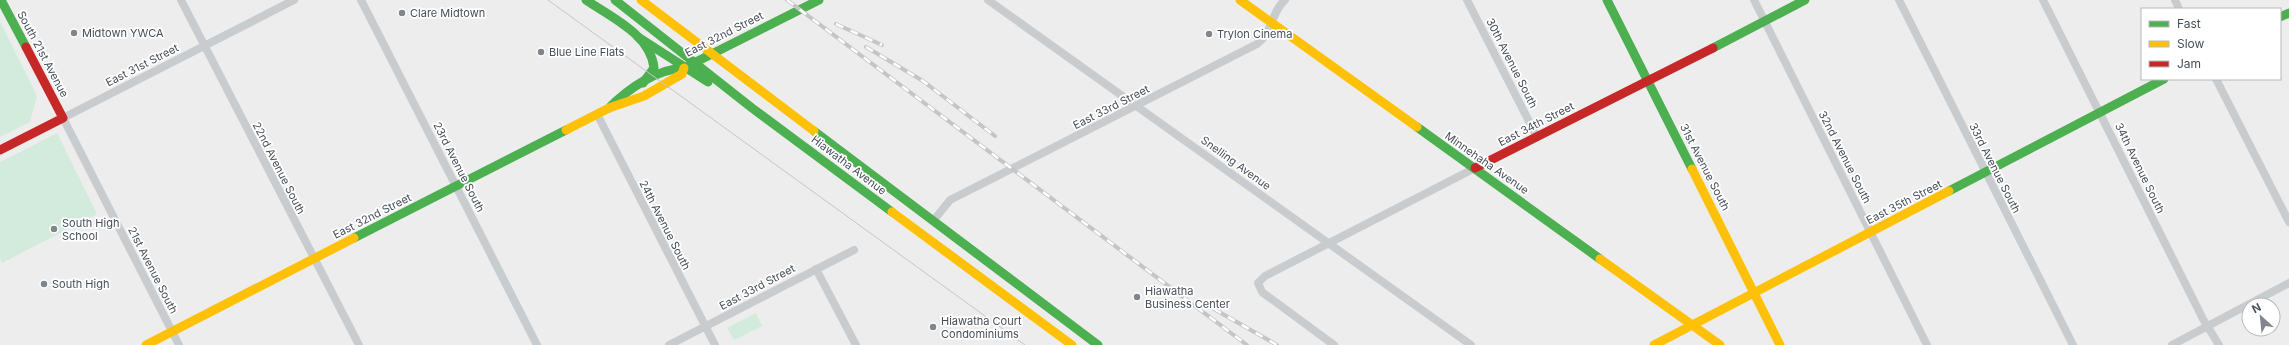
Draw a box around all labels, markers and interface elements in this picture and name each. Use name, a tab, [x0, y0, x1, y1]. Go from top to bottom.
place label: Clare Midtown	[410, 6, 485, 20]
street label: South 21st Avenue	[14, 8, 72, 100]
marker: Clare Midtown	[397, 8, 407, 18]
street label: East 32nd Street	[682, 8, 766, 60]
legend	[2141, 8, 2281, 80]
street label: 30th Avenue South	[1483, 16, 1541, 110]
text: Fast	[2177, 16, 2201, 31]
place label: Midtown YWCA	[82, 26, 164, 40]
place label: Trylon Cinema	[1217, 27, 1292, 41]
marker: Midtown YWCA	[69, 28, 79, 38]
marker: Trylon Cinema	[1204, 29, 1214, 39]
text: Slow	[2177, 36, 2205, 51]
street label: East 31st Street	[103, 40, 181, 89]
place label: Blue Line Flats	[549, 45, 625, 59]
marker: Blue Line Flats	[536, 47, 546, 57]
text: Jam	[2177, 56, 2201, 71]
street label: East 33rd Street	[1071, 82, 1152, 132]
street label: East 34th Street	[1496, 99, 1577, 149]
street label: 32nd Avenue South	[1816, 108, 1874, 206]
street label: 22nd Avenue South	[250, 119, 308, 217]
street label: 23rd Avenue South	[430, 120, 488, 214]
street label: 34th Avenue South	[2112, 120, 2168, 216]
street label: 31st Avenue South	[1677, 121, 1733, 213]
street label: 33rd Avenue South	[1966, 121, 2024, 215]
street label: Minnehaha Avenue	[1442, 129, 1532, 197]
street label: Hiawatha Avenue	[809, 132, 889, 198]
street label: Snelling Avenue	[1198, 133, 1274, 193]
street label: East 35th Street	[1864, 177, 1945, 227]
street label: 24th Avenue South	[636, 178, 694, 272]
street label: East 32nd Street	[330, 190, 414, 242]
place label: South High School	[62, 216, 119, 243]
marker: South High School	[49, 224, 59, 234]
street label: 21st Avenue South	[125, 224, 181, 316]
street label: East 33rd Street	[717, 261, 798, 313]
place label: South High	[52, 277, 109, 291]
marker: South High	[39, 279, 49, 289]
place label: Hiawatha Business Center	[1145, 284, 1230, 311]
marker: Hiawatha Business Center	[1132, 292, 1142, 302]
north arrow	[2241, 297, 2281, 337]
text: N	[2250, 300, 2263, 316]
place label: Hiawatha Court Condominiums	[941, 314, 1022, 341]
marker: Hiawatha Court Condominiums	[928, 322, 938, 332]

